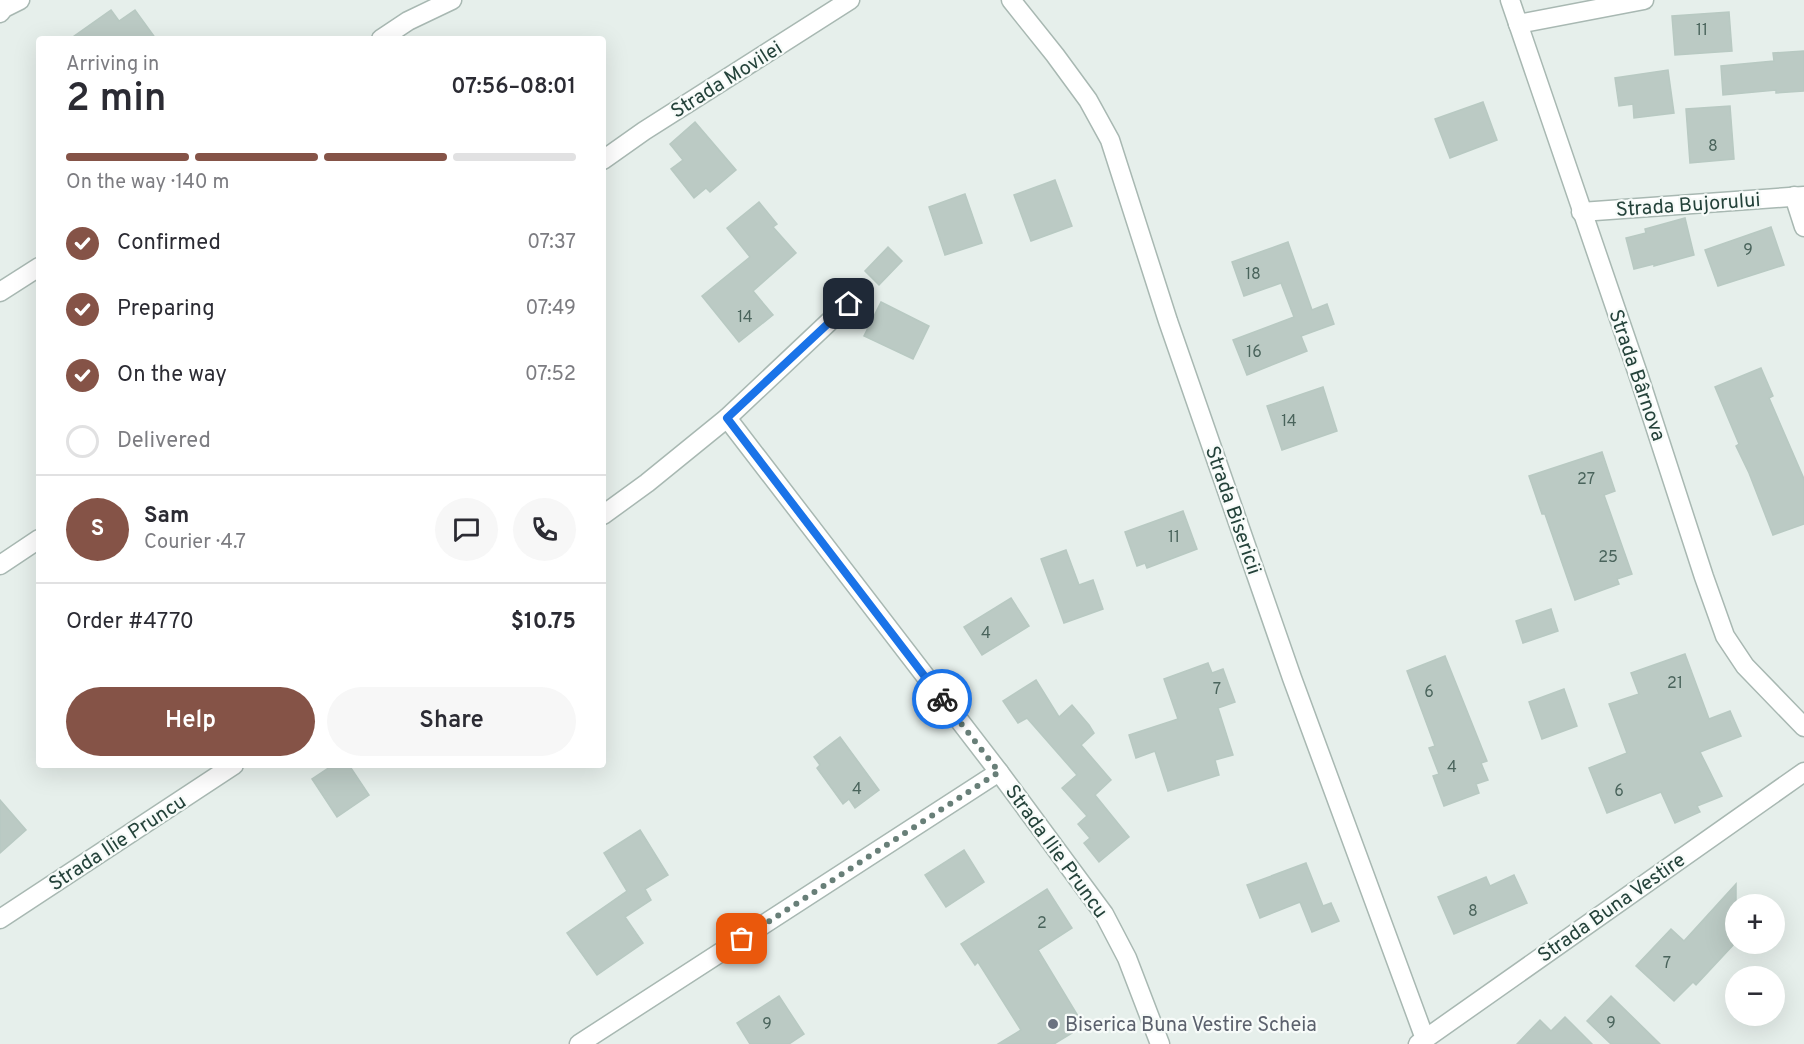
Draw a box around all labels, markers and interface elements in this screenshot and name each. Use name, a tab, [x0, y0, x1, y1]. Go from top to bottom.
house number: 11	[1696, 21, 1708, 41]
street label: Strada Movilei	[666, 36, 788, 125]
text: Arriving in	[66, 52, 159, 78]
text: 07:56–08:01	[451, 74, 576, 101]
text: 2 min	[66, 76, 167, 125]
house number: 8	[1708, 137, 1718, 157]
text: On the way · 140 m	[66, 170, 229, 196]
street label: Strada Bujorului	[1615, 188, 1761, 224]
icon: check	[66, 227, 99, 260]
text: Confirmed	[117, 230, 221, 257]
text: 07:37	[527, 230, 576, 256]
house number: 9	[1743, 241, 1753, 261]
house number: 18	[1245, 265, 1261, 285]
pin	[823, 278, 874, 329]
icon: home	[832, 287, 865, 320]
icon: check	[66, 293, 99, 326]
text: Preparing	[117, 296, 215, 323]
text: 07:49	[526, 296, 576, 322]
street label: Strada Bârnova	[1601, 306, 1671, 445]
house number: 14	[737, 308, 753, 328]
house number: 16	[1246, 343, 1262, 363]
icon: check	[66, 359, 99, 392]
text: On the way	[117, 362, 227, 389]
text: 07:52	[525, 362, 576, 388]
house number: 14	[1281, 412, 1297, 432]
text: Delivered	[117, 428, 211, 455]
street label: Strada Bisericii	[1198, 443, 1266, 578]
house number: 27	[1577, 470, 1595, 490]
button: chat	[435, 498, 498, 561]
button: phone	[513, 498, 576, 561]
text: Sam	[144, 503, 189, 530]
text: S	[91, 516, 104, 543]
house number: 11	[1168, 528, 1180, 548]
text: Courier · 4.7	[144, 530, 246, 556]
house number: 25	[1598, 548, 1618, 568]
text: Order #4770	[66, 609, 194, 636]
text: $10.75	[511, 609, 576, 636]
house number: 4	[981, 624, 991, 644]
courier	[912, 669, 972, 729]
house number: 21	[1667, 674, 1683, 694]
house number: 7	[1213, 680, 1221, 700]
icon: bike	[926, 683, 959, 716]
house number: 6	[1424, 683, 1434, 703]
button: Help	[66, 687, 315, 756]
button: Share	[327, 687, 576, 756]
house number: 4	[1447, 758, 1457, 778]
house number: 4	[852, 780, 862, 800]
street label: Strada Ilie Pruncu	[998, 780, 1113, 924]
house number: 6	[1614, 782, 1624, 802]
street label: Strada Ilie Pruncu	[44, 790, 192, 898]
street label: Strada Buna Vestire	[1533, 848, 1691, 969]
map controls	[1725, 894, 1785, 1026]
button: +	[1725, 894, 1785, 954]
house number: 8	[1468, 902, 1478, 922]
pin	[716, 913, 767, 964]
house number: 2	[1037, 914, 1047, 934]
icon: bag	[725, 922, 758, 955]
house number: 7	[1663, 954, 1671, 974]
button: −	[1725, 966, 1785, 1026]
place label: Biserica Buna Vestire Scheia	[1065, 1013, 1317, 1039]
house number: 9	[1606, 1014, 1616, 1034]
house number: 9	[762, 1015, 772, 1035]
marker: Biserica Buna Vestire Scheia	[1046, 1017, 1060, 1031]

